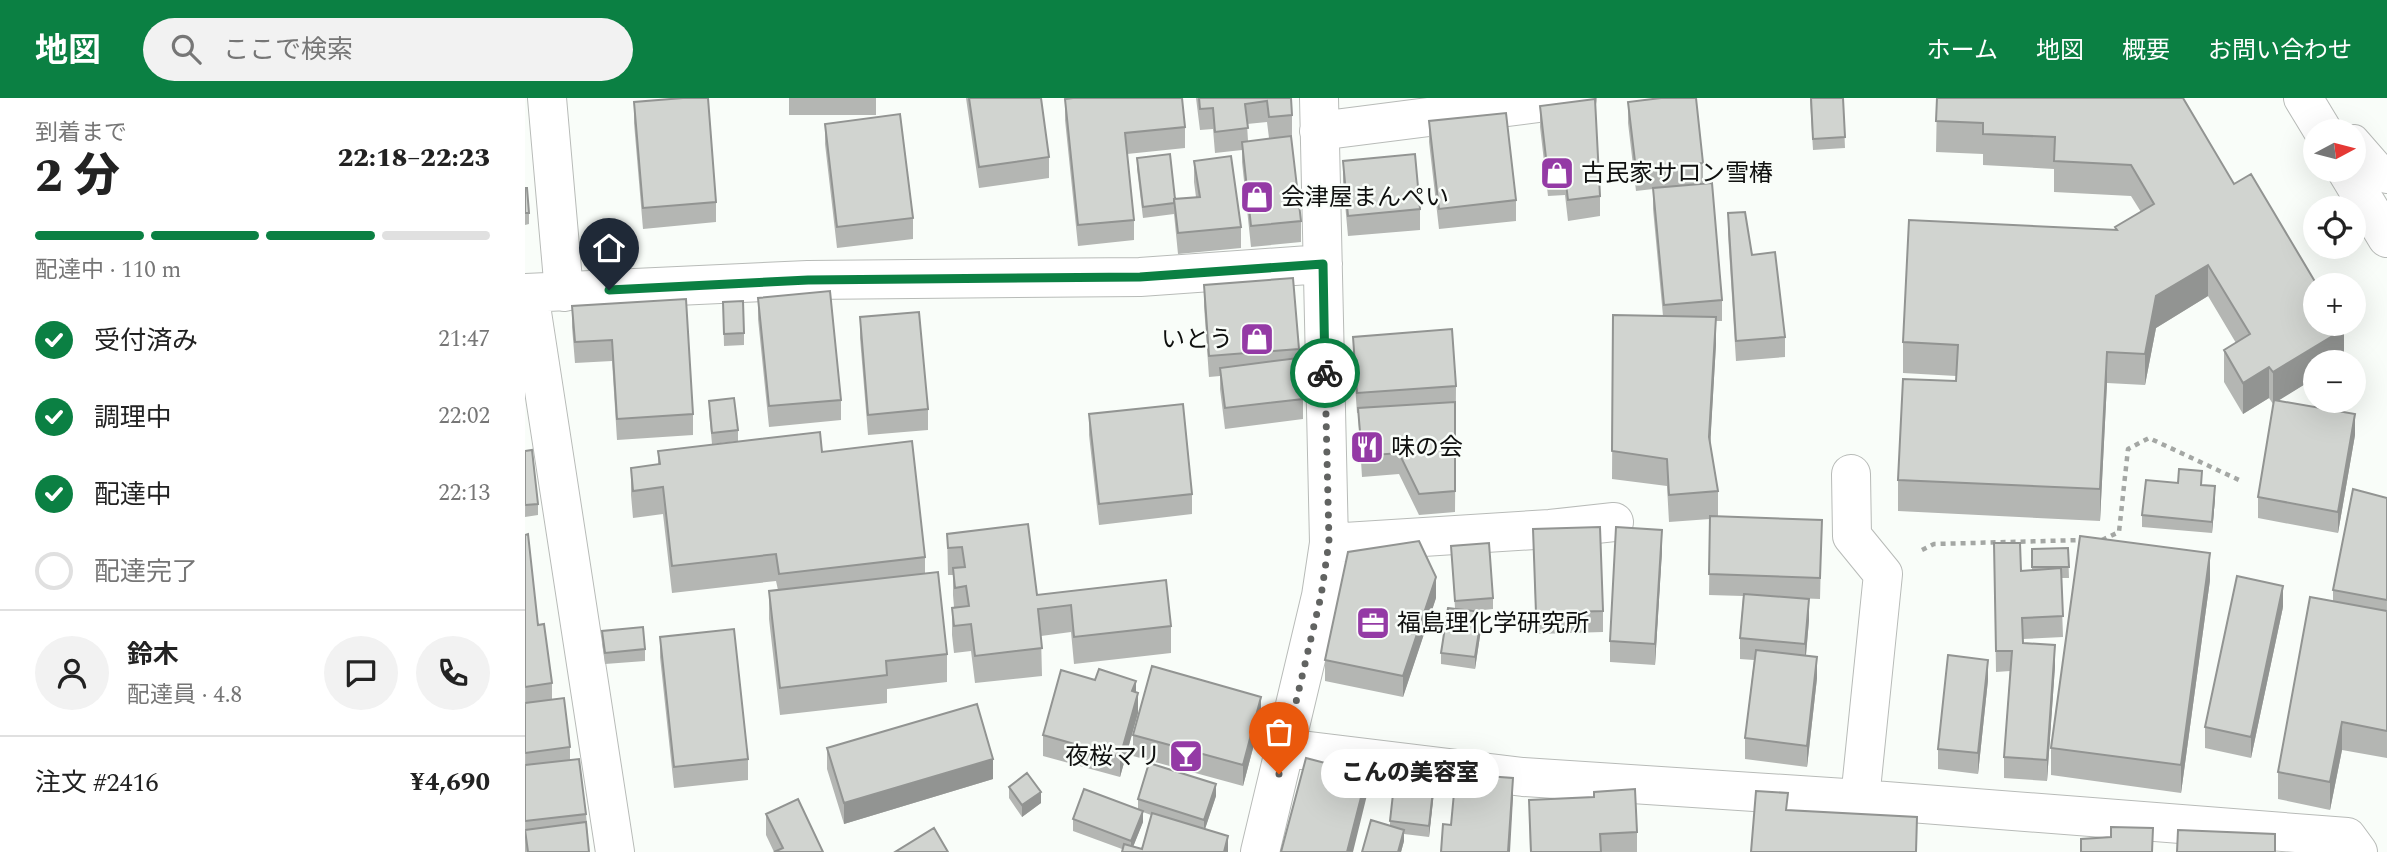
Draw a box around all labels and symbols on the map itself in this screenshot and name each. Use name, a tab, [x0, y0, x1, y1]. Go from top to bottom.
north arrow	[2303, 119, 2366, 182]
shop icon: 古民家サロン雪椿	[1538, 154, 1576, 192]
place label: 古民家サロン雪椿	[1581, 156, 1773, 192]
shop icon: 会津屋まんぺい	[1238, 178, 1276, 216]
place label: 会津屋まんぺい	[1281, 180, 1449, 216]
pin	[579, 218, 639, 290]
shop icon: いとう	[1238, 320, 1276, 358]
place label: いとう	[1161, 322, 1233, 358]
courier	[1290, 338, 1360, 408]
restaurant icon: 味の会	[1348, 428, 1386, 466]
place label: 味の会	[1391, 430, 1463, 466]
office icon: 福島理化学研究所	[1354, 604, 1392, 642]
place label: 福島理化学研究所	[1397, 606, 1589, 642]
pin	[1249, 702, 1309, 774]
bar icon: 夜桜マリ	[1167, 737, 1205, 775]
place label: 夜桜マリ	[1065, 739, 1161, 775]
callout: こんの美容室	[1321, 750, 1499, 798]

